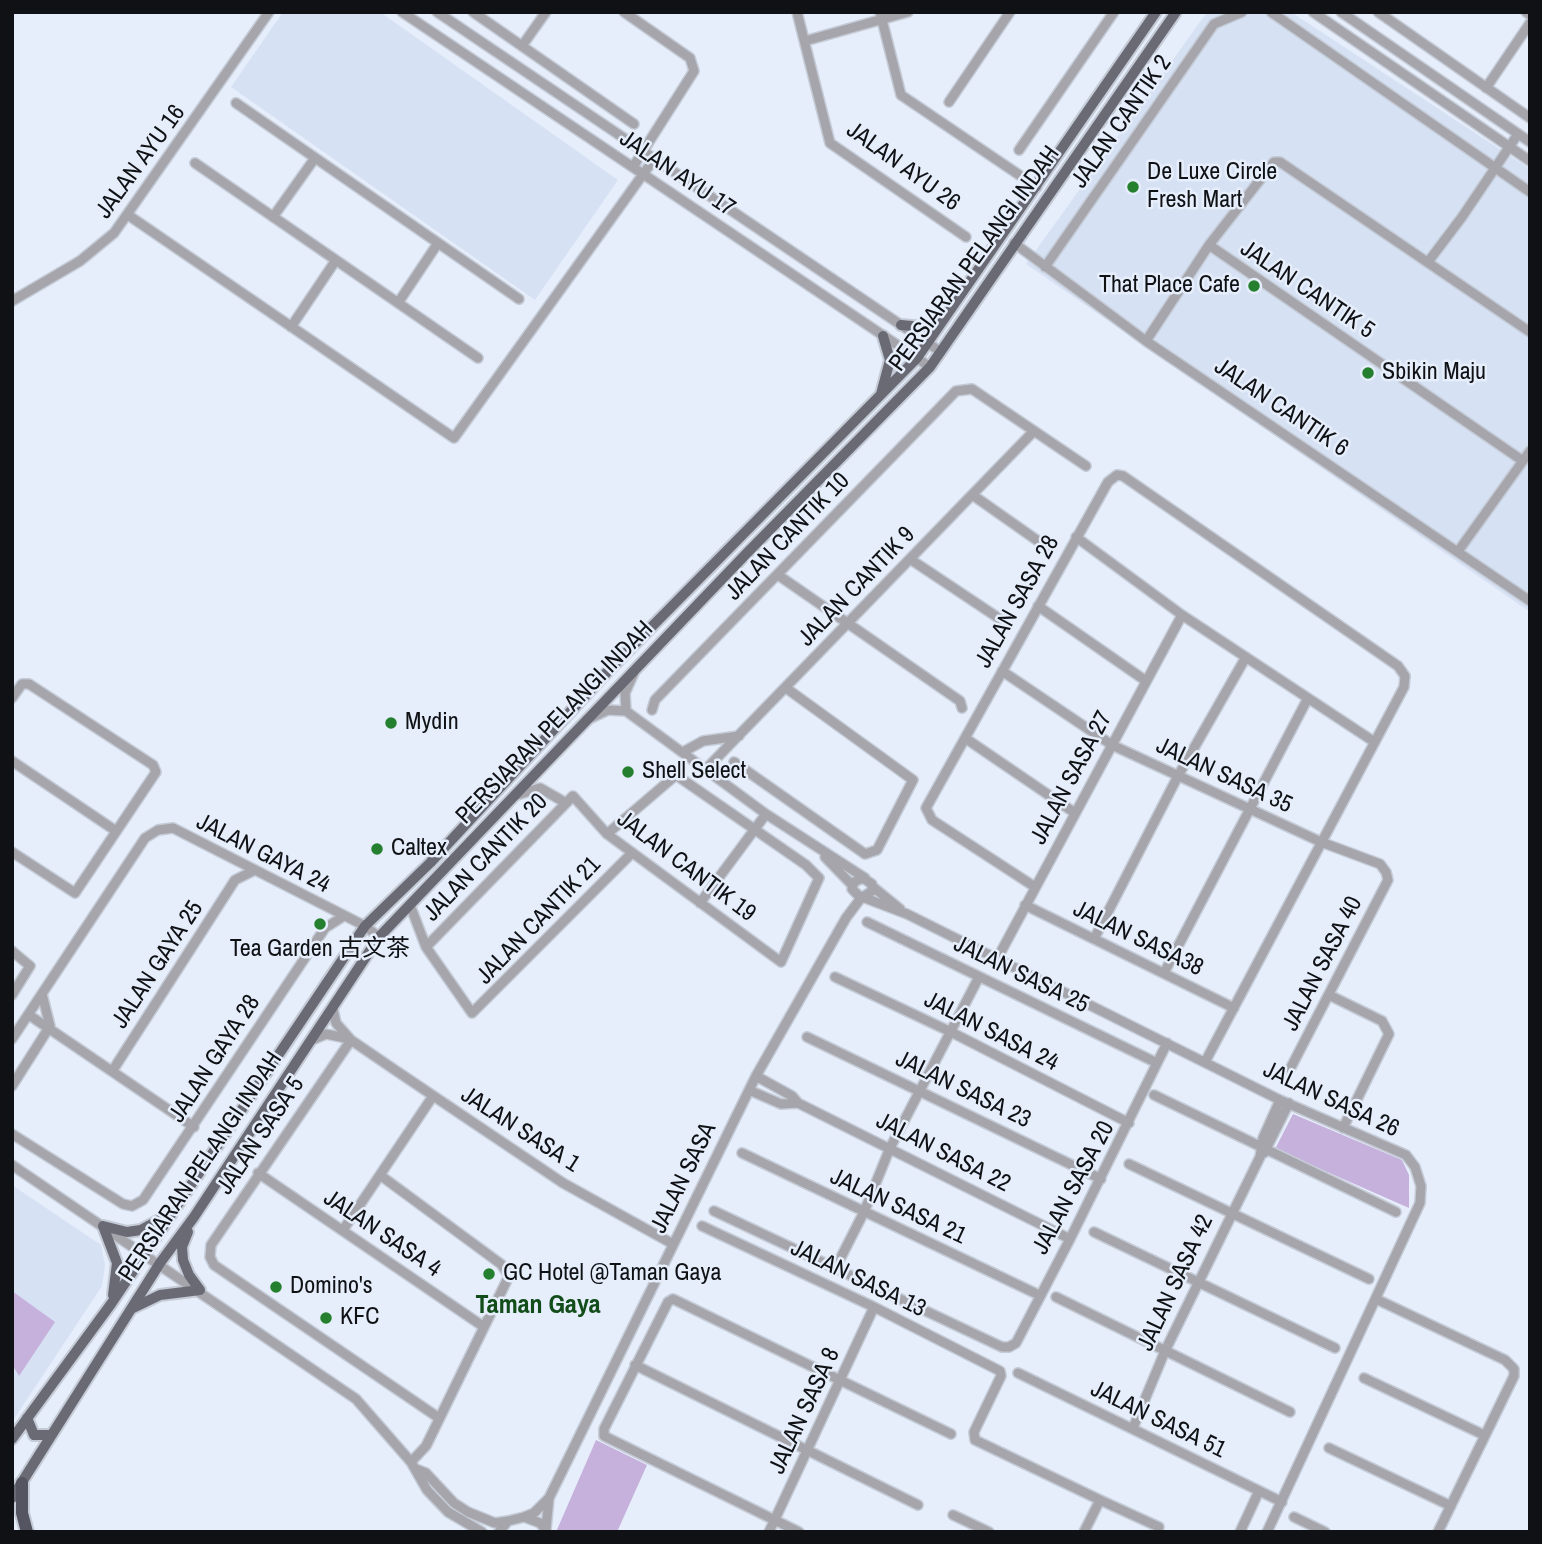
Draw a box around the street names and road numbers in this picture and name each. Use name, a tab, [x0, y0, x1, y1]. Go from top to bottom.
street label: JALAN CANTIK 2	[1066, 50, 1178, 194]
street label: JALAN AYU 16	[90, 100, 192, 224]
street label: JALAN AYU 26	[841, 116, 965, 218]
street label: JALAN AYU 17	[614, 125, 740, 223]
street label: PERSIARAN PELANGI INDAH	[884, 141, 1066, 377]
street label: JALAN CANTIK 5	[1235, 235, 1379, 345]
street label: JALAN CANTIK 6	[1209, 353, 1353, 463]
street label: JALAN CANTIK 10	[720, 467, 856, 607]
street label: JALAN CANTIK 9	[793, 521, 921, 653]
street label: JALAN SASA 28	[970, 531, 1066, 673]
street label: PERSIARAN PELANGI INDAH	[450, 615, 660, 831]
street label: JALAN SASA 27	[1025, 707, 1119, 849]
street label: JALAN SASA 35	[1151, 732, 1297, 820]
street label: JALAN CANTIK 20	[418, 788, 554, 928]
street label: JALAN CANTIK 19	[611, 805, 761, 929]
street label: JALAN GAYA 24	[191, 808, 335, 900]
street label: JALAN CANTIK 21	[471, 851, 607, 991]
street label: JALAN SASA 40	[1277, 892, 1369, 1036]
street label: JALAN SASA38	[1068, 895, 1208, 983]
street label: JALAN GAYA 25	[106, 896, 210, 1034]
street label: JALAN SASA 25	[949, 930, 1093, 1020]
street label: JALAN SASA 24	[919, 986, 1063, 1078]
street label: JALAN GAYA 28	[163, 990, 267, 1128]
street label: JALAN SASA 23	[891, 1045, 1035, 1135]
street label: PERSIARAN PELANGI INDAH	[113, 1047, 289, 1287]
street label: JALAN SASA 26	[1258, 1056, 1404, 1144]
street label: JALAN SASA 5	[211, 1072, 311, 1200]
street label: JALAN SASA 1	[455, 1081, 585, 1179]
street label: JALAN SASA 22	[871, 1107, 1015, 1199]
street label: JALAN SASA 20	[1027, 1117, 1121, 1259]
street label: JALAN SASA	[645, 1118, 723, 1238]
street label: JALAN SASA 21	[825, 1163, 971, 1251]
street label: JALAN SASA 4	[318, 1184, 446, 1284]
street label: JALAN SASA 42	[1132, 1210, 1220, 1356]
street label: JALAN SASA 13	[786, 1234, 930, 1324]
street label: JALAN SASA 8	[763, 1343, 847, 1479]
street label: JALAN SASA 51	[1086, 1375, 1230, 1465]

